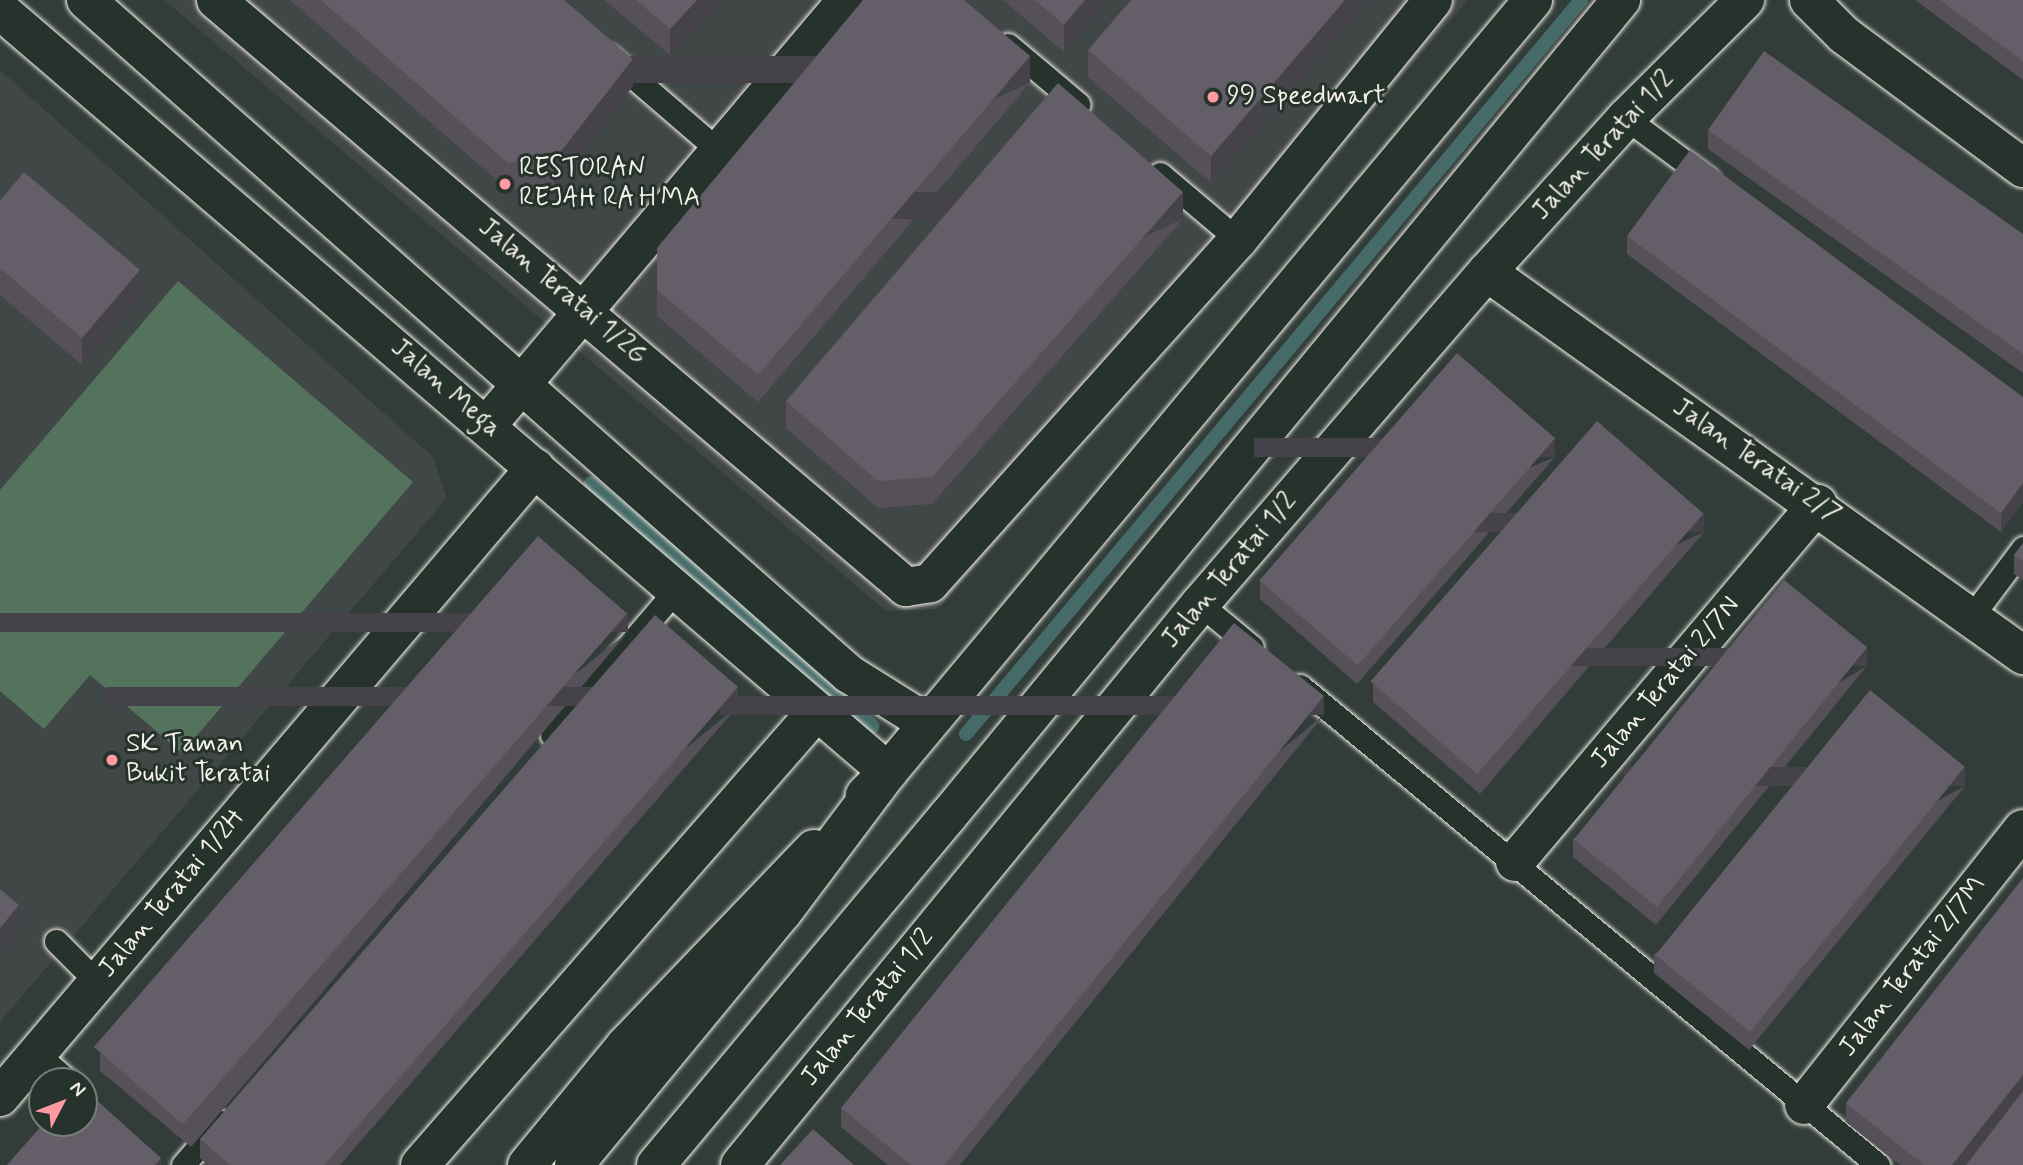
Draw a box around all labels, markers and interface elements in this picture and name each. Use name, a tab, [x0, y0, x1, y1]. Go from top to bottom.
street label: Jalan Teratai 1/2	[1526, 64, 1682, 228]
place label: 99 Speedmart	[1227, 81, 1385, 113]
marker: 99 Speedmart	[1205, 89, 1221, 105]
place label: RESTORAN REJAH RAＨMA	[519, 153, 701, 214]
marker: RESTORAN REJAH RAＨMA	[497, 176, 513, 192]
street label: Jalan Teratai 1/2G	[471, 212, 653, 372]
street label: Jalan Mega	[384, 333, 506, 445]
street label: Jalan Teratai 2/7	[1665, 392, 1847, 532]
street label: Jalan Teratai 1/2	[1155, 486, 1305, 656]
street label: Jalan Teratai 2/7N	[1584, 590, 1748, 776]
place label: SK Taman Bukit Teratai	[126, 729, 272, 790]
marker: SK Taman Bukit Teratai	[104, 752, 120, 768]
street label: Jalan Teratai 1/2H	[92, 803, 252, 985]
street label: Jalan Teratai 2/7M	[1832, 870, 1994, 1064]
street label: Jalan Teratai 1/2	[794, 922, 942, 1094]
north arrow	[28, 1067, 98, 1137]
text: N	[64, 1076, 91, 1102]

